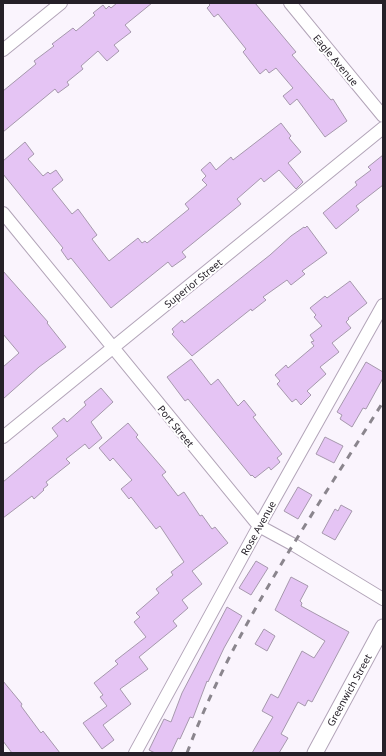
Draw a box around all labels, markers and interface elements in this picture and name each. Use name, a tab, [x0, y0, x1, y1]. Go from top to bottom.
street label: Eagle Avenue	[310, 31, 362, 89]
street label: Superior Street	[161, 255, 225, 311]
street label: Port Street	[155, 402, 198, 450]
street label: Rose Avenue	[237, 498, 279, 558]
street label: Greenwich Street	[323, 651, 375, 729]

